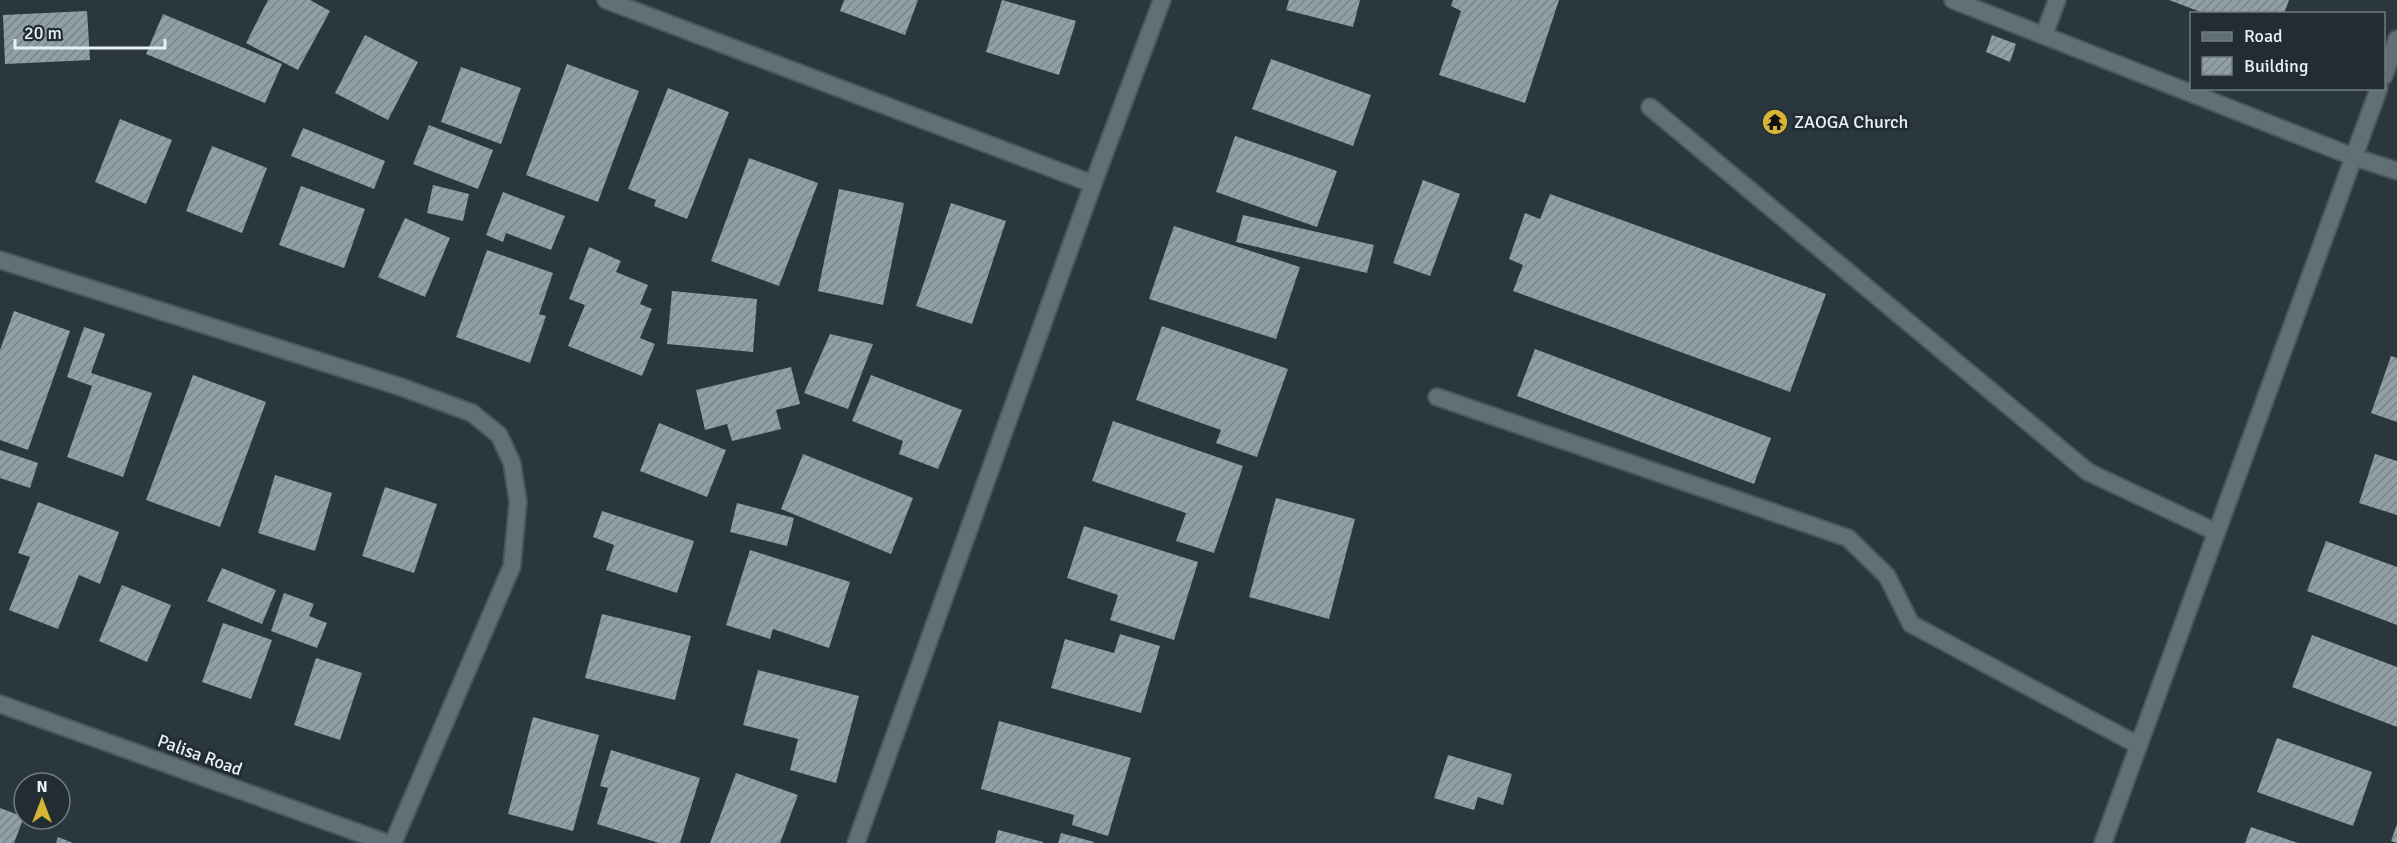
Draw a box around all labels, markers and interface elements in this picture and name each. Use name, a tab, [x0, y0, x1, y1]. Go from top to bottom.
scale bar	[15, 12, 165, 50]
legend	[2190, 12, 2385, 90]
text: 20 m	[24, 22, 62, 44]
text: Road	[2244, 25, 2283, 47]
text: Building	[2244, 55, 2308, 77]
temple icon: ZAOGA Church	[1760, 107, 1790, 137]
place label: ZAOGA Church	[1794, 111, 1908, 133]
street label: Palisa Road	[155, 730, 245, 780]
north arrow	[12, 771, 72, 831]
text: N	[36, 777, 48, 797]

